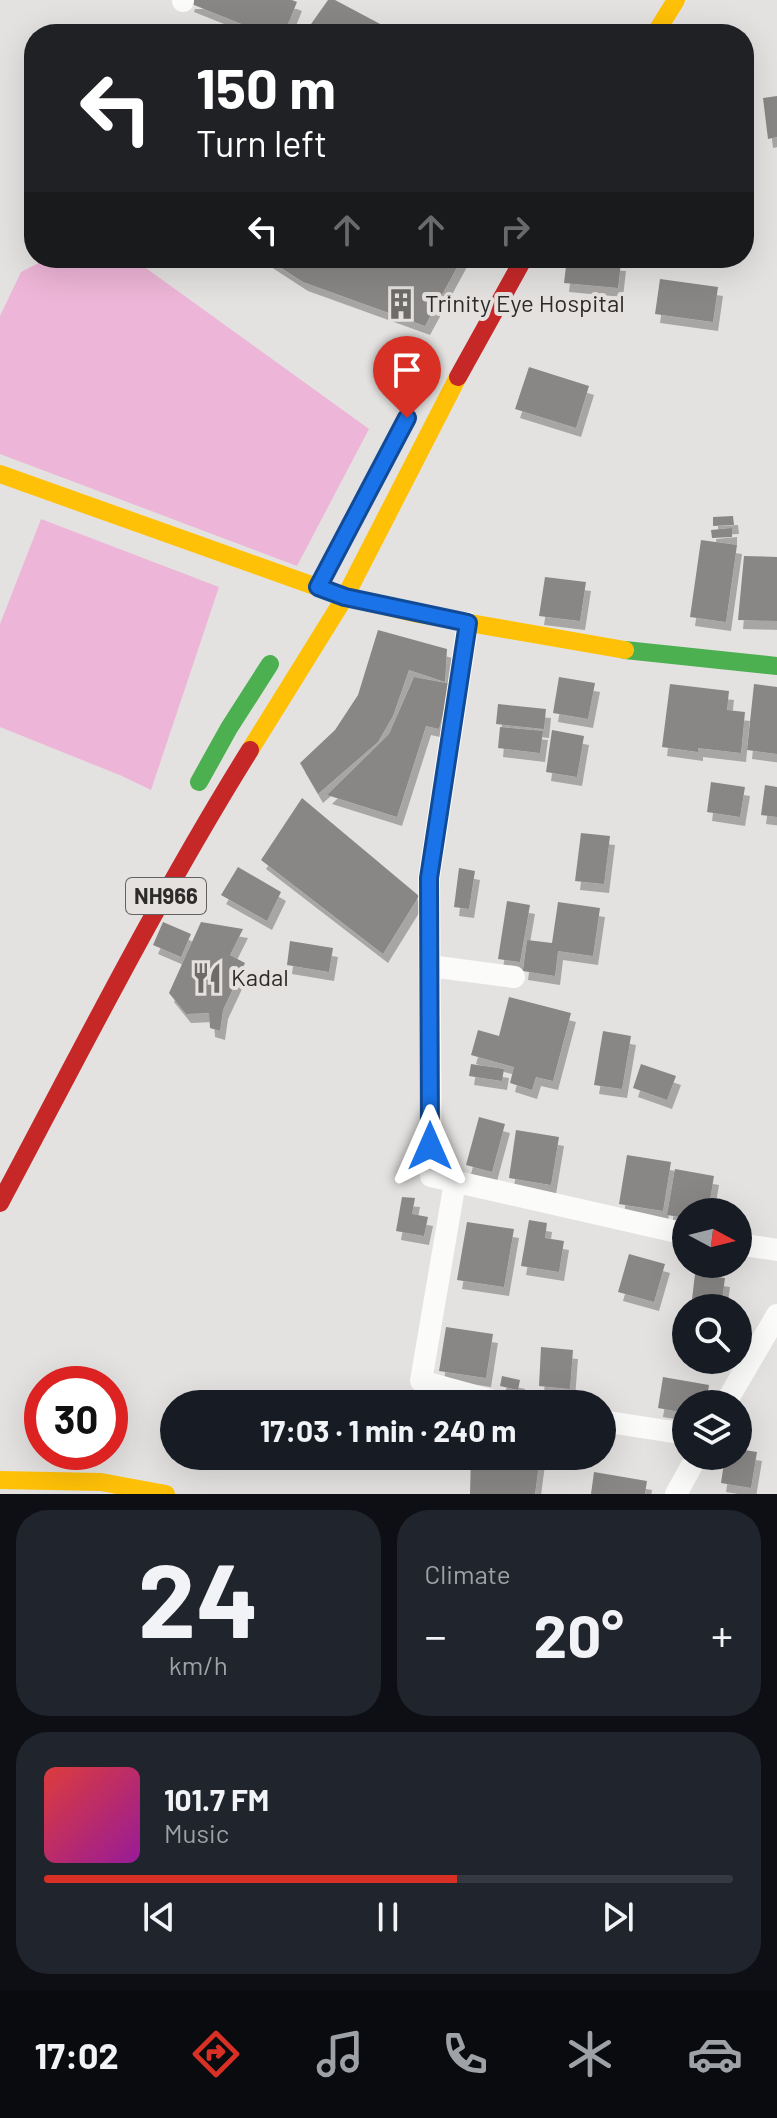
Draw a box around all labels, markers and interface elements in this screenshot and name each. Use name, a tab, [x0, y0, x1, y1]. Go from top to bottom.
text: 150 m	[196, 53, 336, 120]
icon: left	[64, 56, 168, 160]
text: Turn left	[196, 121, 327, 164]
icon: left	[241, 208, 285, 252]
icon: ahead	[325, 208, 369, 252]
icon: ahead	[409, 208, 453, 252]
icon: right	[493, 208, 537, 252]
building icon: Trinity Eye Hospital	[384, 287, 418, 321]
place label: Trinity Eye Hospital	[425, 288, 625, 317]
pin	[373, 336, 441, 418]
icon: arrive	[385, 348, 429, 392]
road number: NH966	[126, 878, 206, 914]
restaurant icon: Kadal	[190, 961, 224, 995]
place label: Kadal	[231, 962, 289, 991]
position arrow	[388, 1104, 472, 1188]
north arrow	[672, 1198, 752, 1278]
map controls	[672, 1198, 752, 1470]
button: search	[672, 1294, 752, 1374]
speed limit sign: 30	[24, 1366, 128, 1470]
button: layers	[672, 1390, 752, 1470]
text: 17:03 · 1 min · 240 m	[260, 1412, 516, 1448]
text: 24	[138, 1534, 259, 1659]
text: Climate	[425, 1558, 511, 1589]
text: 20°	[534, 1598, 624, 1670]
text: −	[425, 1608, 447, 1661]
text: +	[711, 1608, 733, 1661]
text: km/h	[169, 1649, 228, 1680]
text: 101.7 FM	[164, 1781, 269, 1817]
text: Music	[164, 1817, 229, 1848]
icon: previous	[137, 1895, 181, 1939]
icon: pause	[366, 1895, 410, 1939]
icon: next	[596, 1895, 640, 1939]
icon: directions	[188, 2026, 244, 2082]
icon: music	[312, 2026, 368, 2082]
icon: phone	[437, 2026, 493, 2082]
icon: climate	[562, 2026, 618, 2082]
icon: car	[687, 2026, 743, 2082]
text: 17:02	[34, 2033, 119, 2076]

